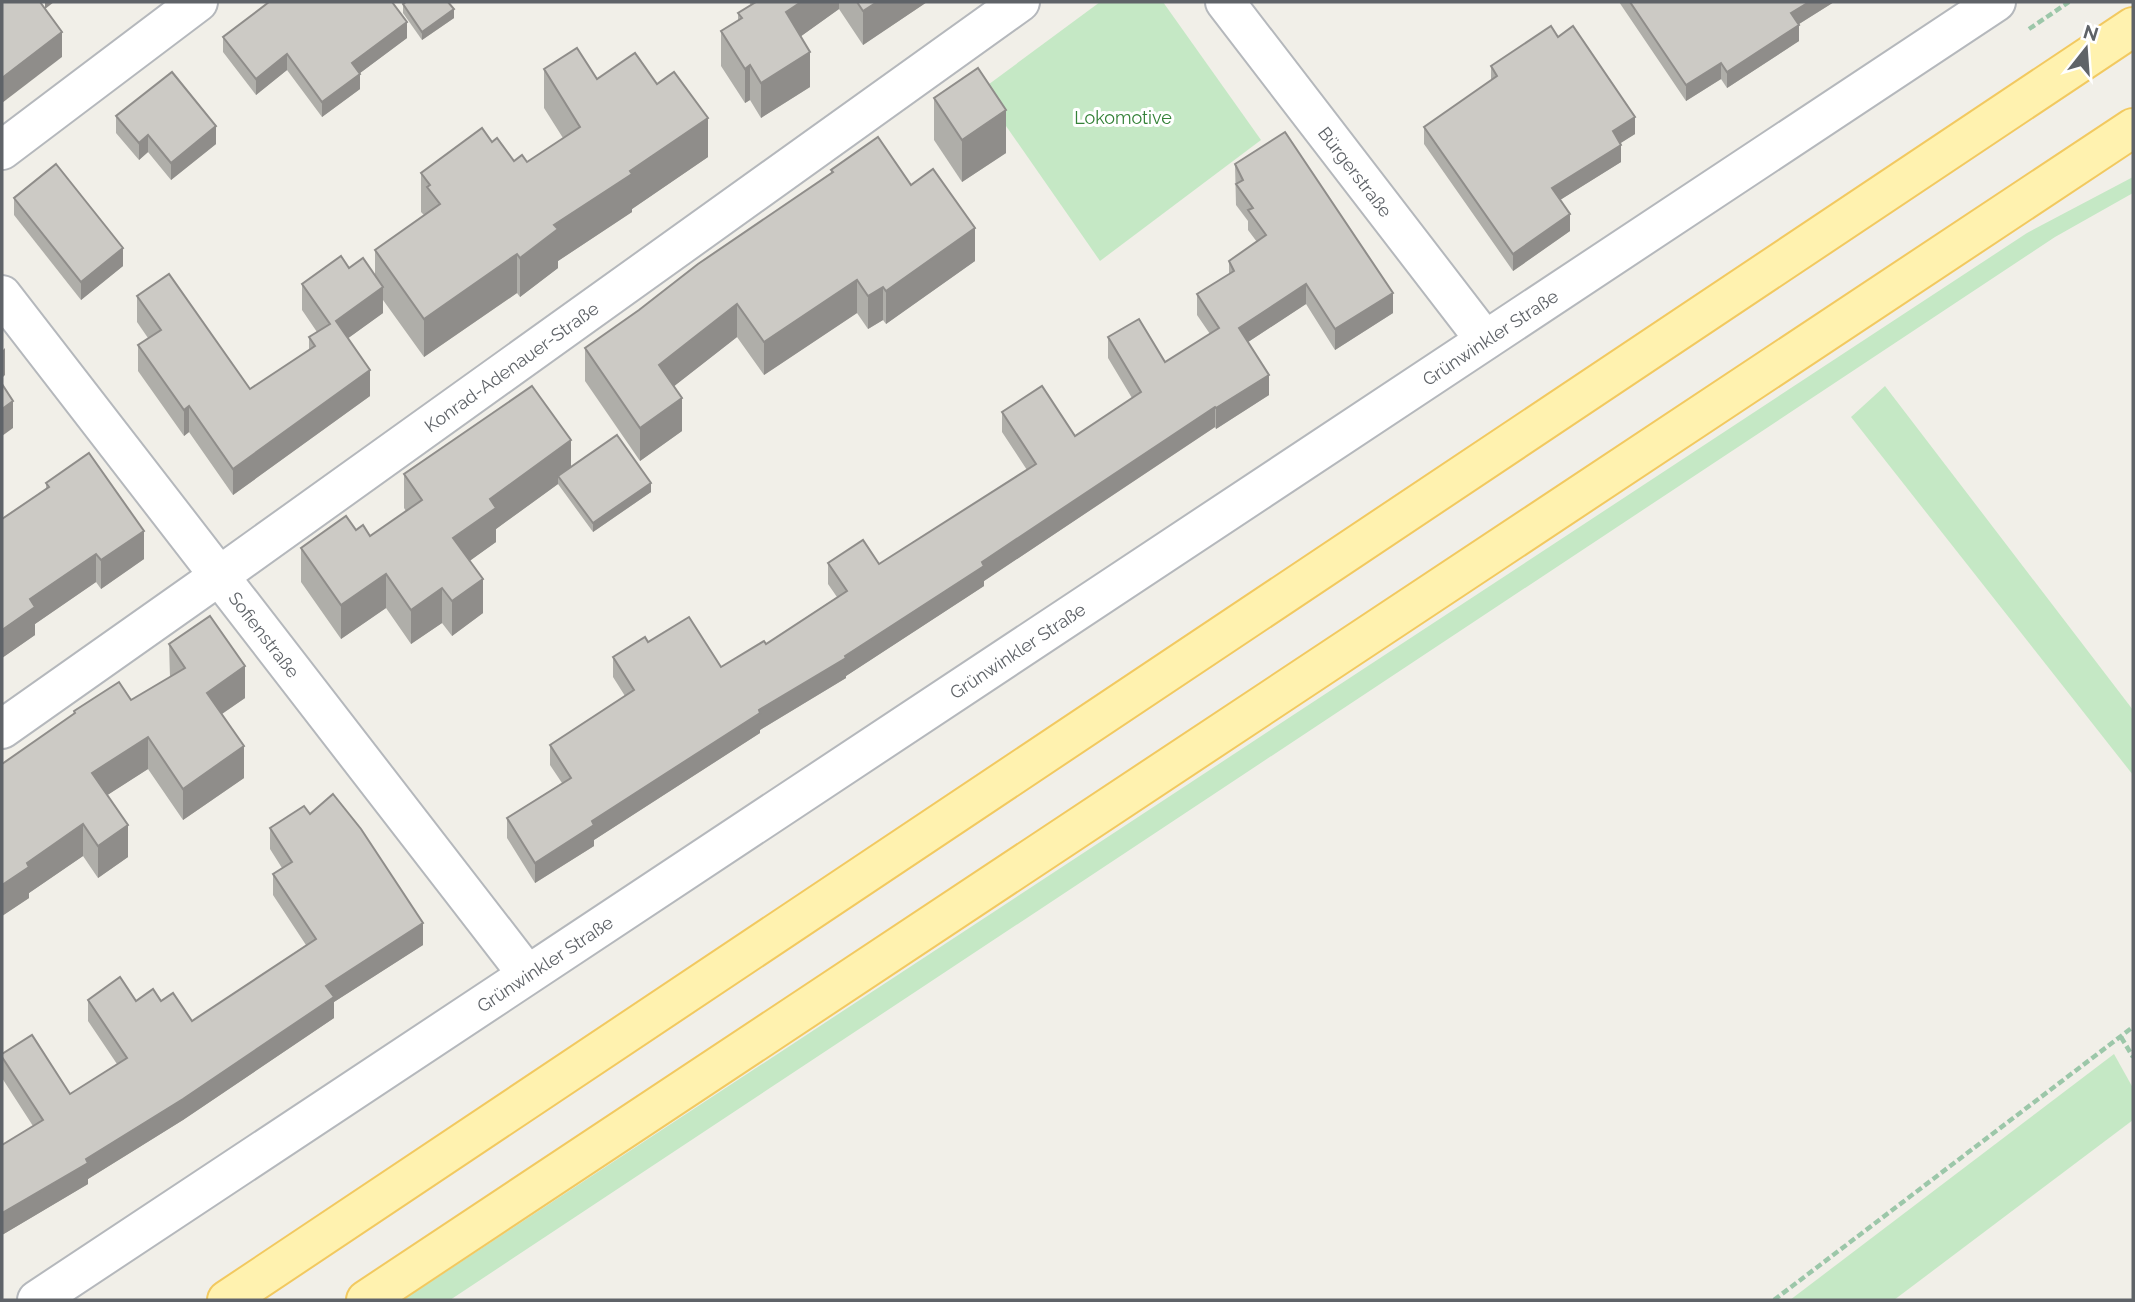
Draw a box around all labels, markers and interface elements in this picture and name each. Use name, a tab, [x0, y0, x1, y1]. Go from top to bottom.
north arrow	[2051, 14, 2121, 84]
text: N	[2081, 20, 2101, 45]
park label: Lokomotive	[1074, 107, 1172, 128]
street label: Bürgerstraße	[1314, 122, 1397, 221]
street label: Grünwinkler Straße	[1418, 285, 1562, 390]
street label: Konrad-Adenauer-Straße	[420, 297, 603, 436]
street label: Sofienstraße	[225, 587, 304, 682]
street label: Grünwinkler Straße	[946, 598, 1089, 703]
street label: Grünwinkler Straße	[473, 911, 617, 1016]

